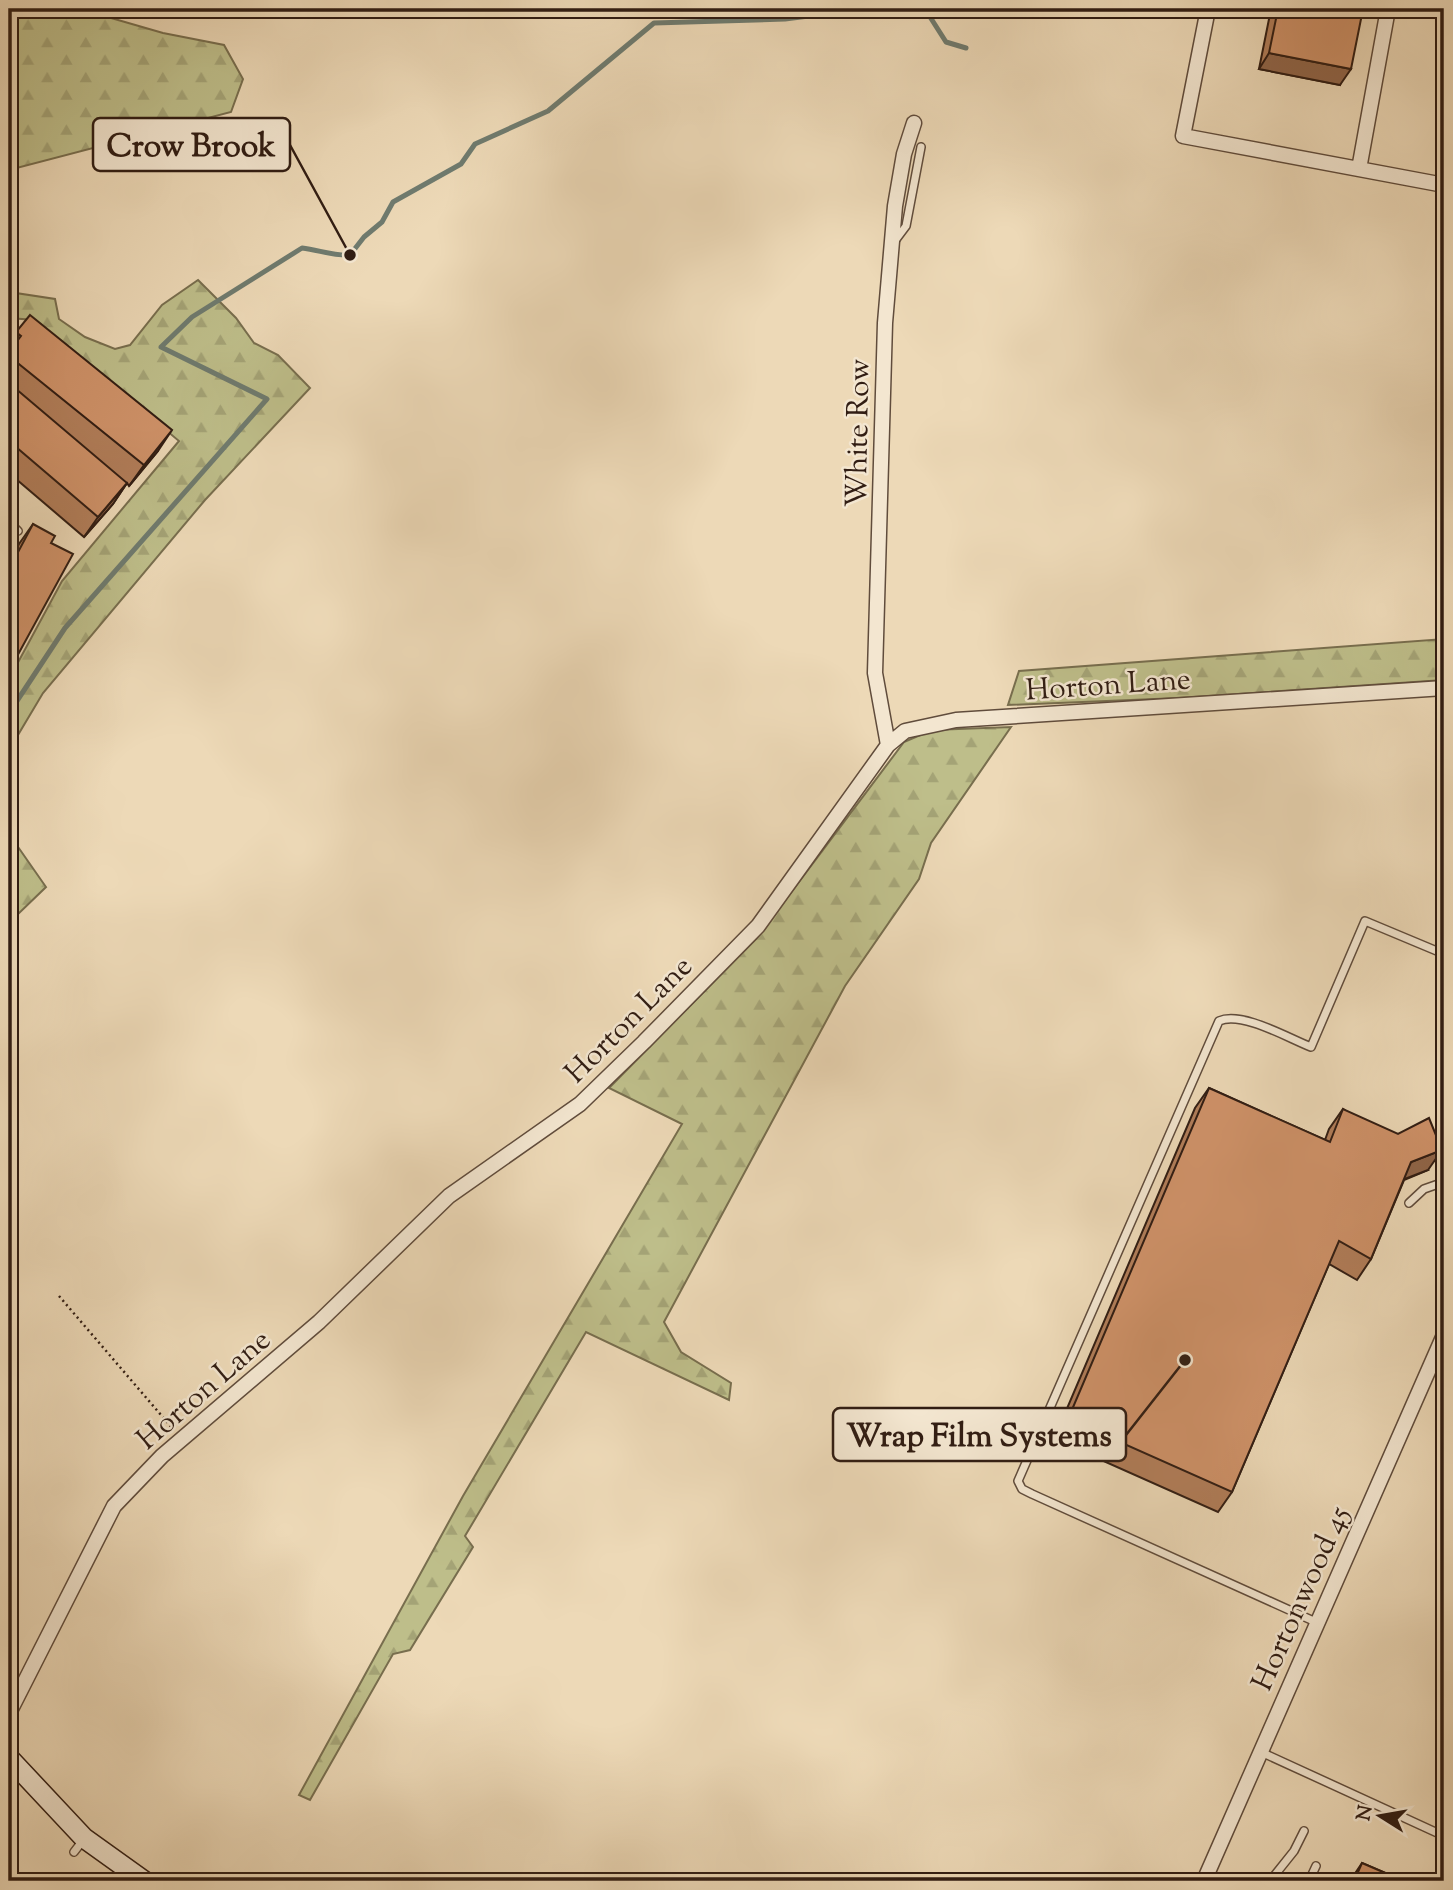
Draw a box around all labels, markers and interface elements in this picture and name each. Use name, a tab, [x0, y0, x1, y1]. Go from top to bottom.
callout: Crow Brook	[93, 118, 290, 171]
text: Crow Brook	[106, 125, 276, 171]
street label: White Row	[837, 358, 882, 508]
street label: Horton Lane	[1024, 659, 1192, 714]
street label: Horton Lane	[556, 947, 703, 1094]
street label: Horton Lane	[128, 1320, 281, 1461]
callout: Wrap Film Systems	[833, 1408, 1126, 1461]
text: Wrap Film Systems	[846, 1415, 1112, 1461]
street label: Hortonwood 45	[1242, 1500, 1362, 1698]
north arrow	[1344, 1782, 1414, 1852]
text: N	[1351, 1803, 1380, 1823]

